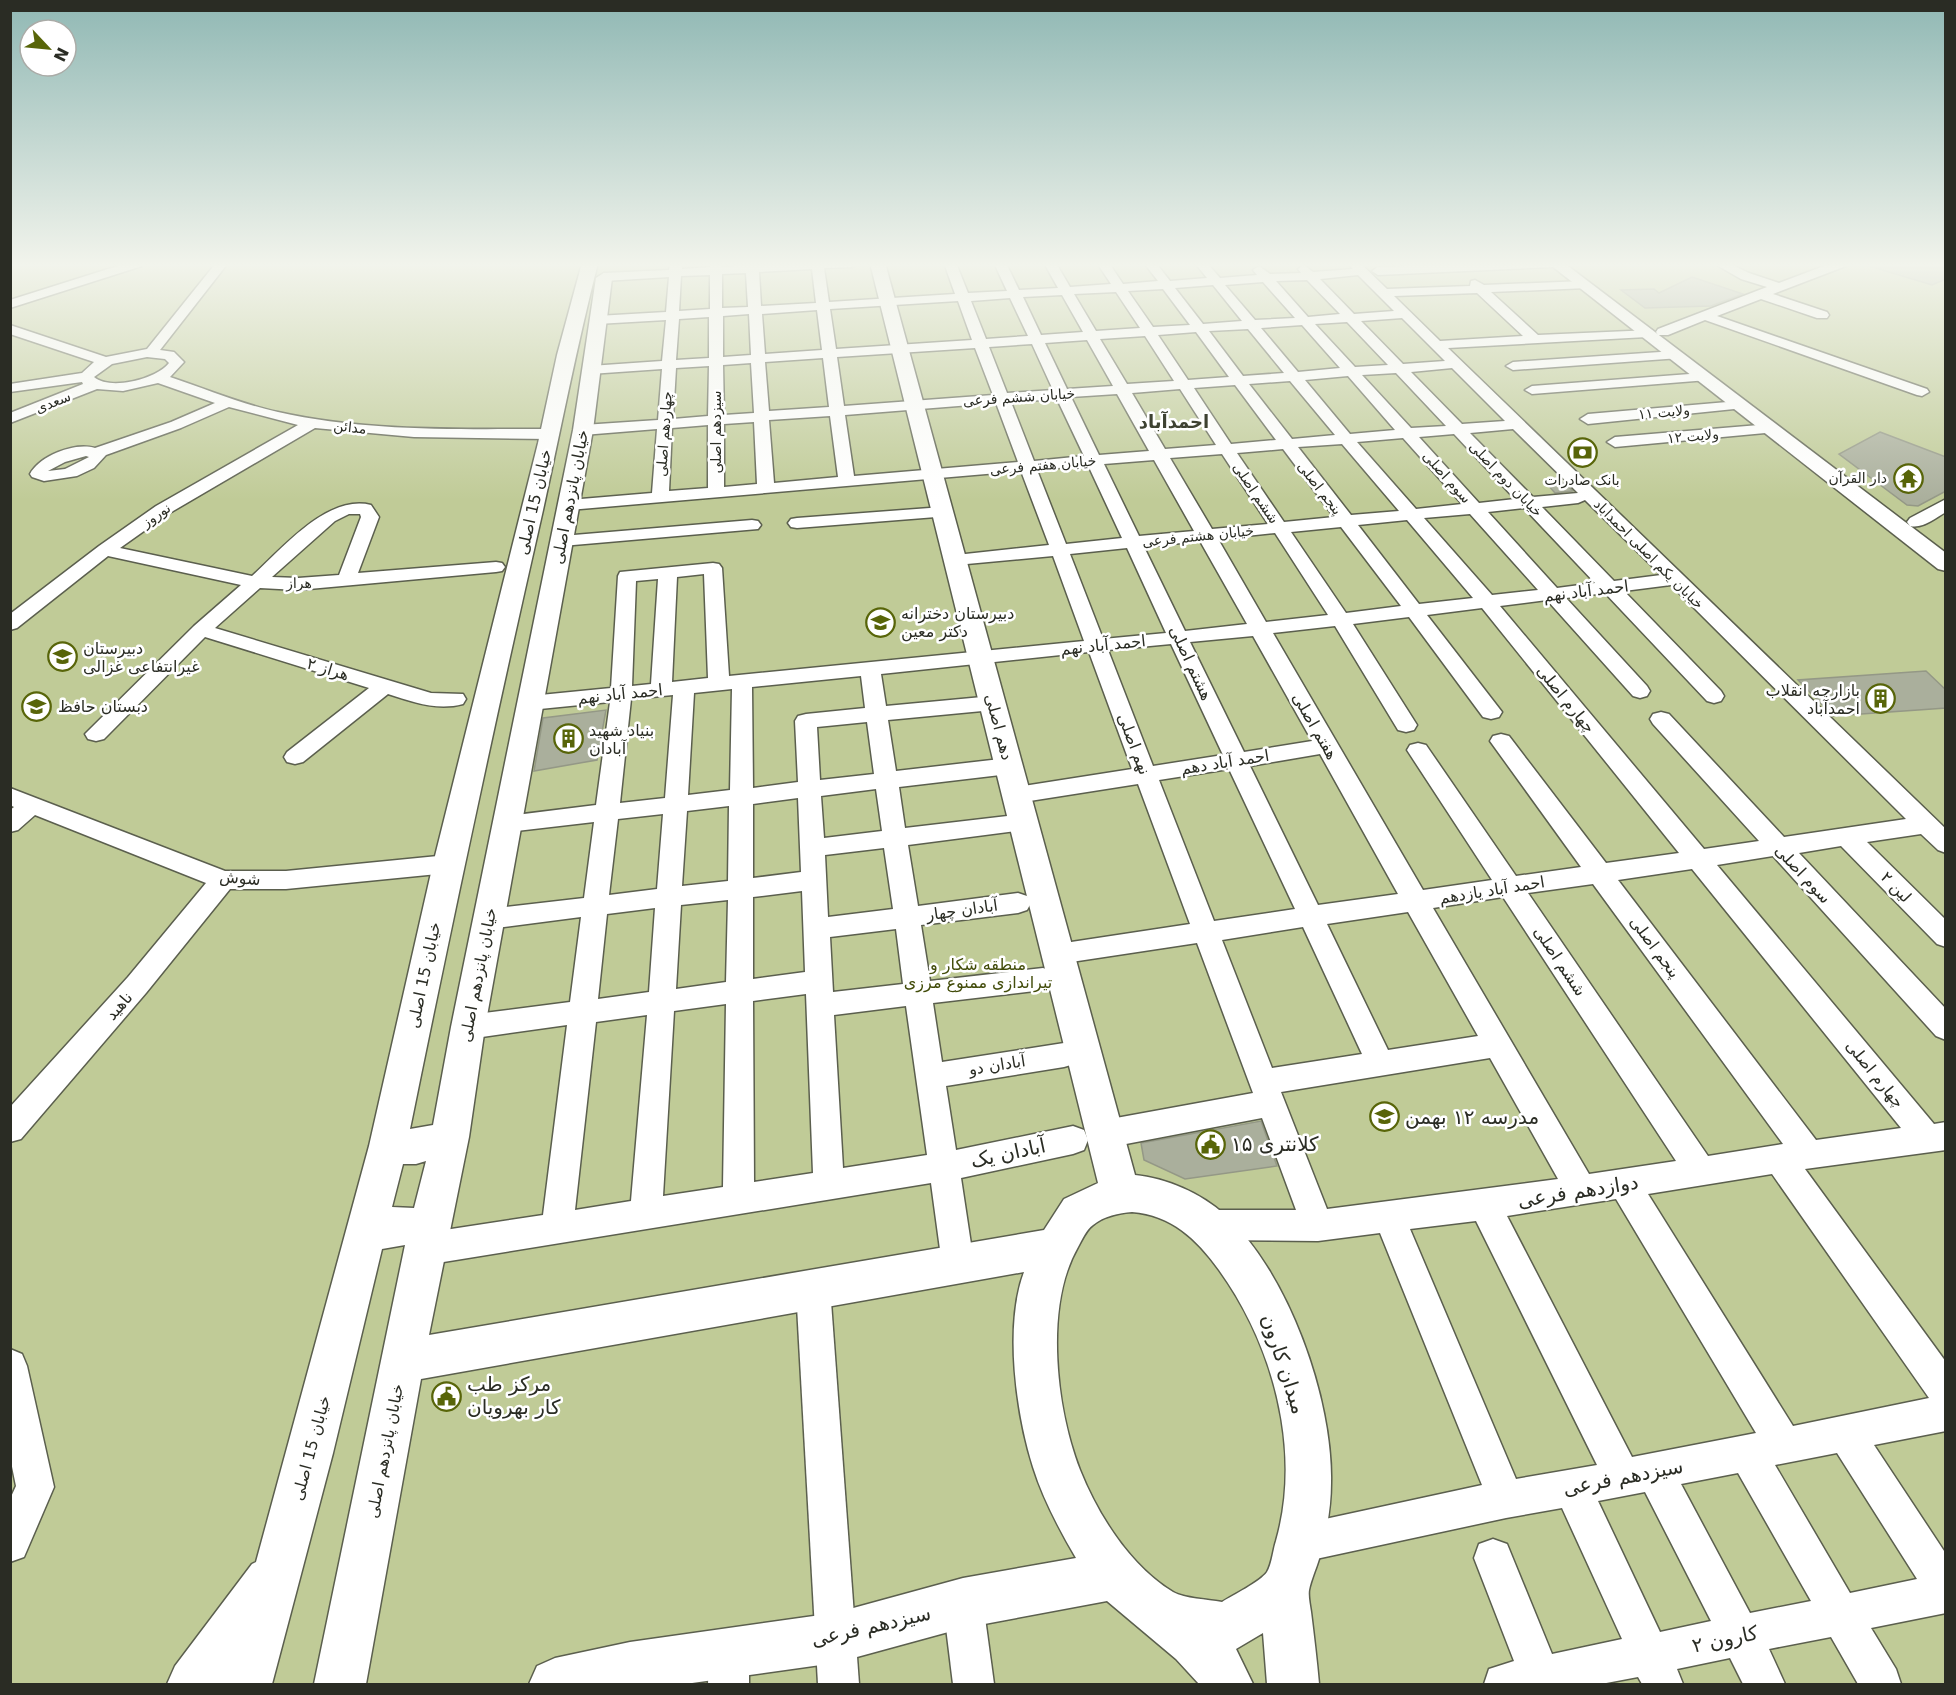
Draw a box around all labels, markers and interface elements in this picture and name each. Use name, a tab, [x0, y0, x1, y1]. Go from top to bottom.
north arrow	[18, 18, 78, 78]
text: N	[50, 44, 73, 65]
street label: خیابان ششم فرعی	[962, 385, 1076, 410]
street label: سعدی	[33, 388, 73, 416]
street label: سیزدهم اصلی	[708, 390, 725, 474]
street label: چهاردهم اصلی	[653, 391, 676, 477]
street label: ولایت ۱۱	[1637, 402, 1691, 423]
district label: احمدآباد	[1139, 410, 1209, 432]
street label: مدائن	[333, 417, 367, 438]
street label: ولایت ۱۲	[1666, 426, 1720, 447]
street label: خیابان پانزدهم اصلی	[548, 428, 593, 566]
bank icon: بانک صادرات	[1566, 437, 1598, 469]
street label: خیابان دوم اصلی	[1465, 438, 1546, 521]
street label: خیابان 15 اصلی	[513, 447, 555, 557]
street label: سوم اصلی	[1419, 448, 1474, 507]
street label: خیابان هفتم فرعی	[989, 452, 1097, 479]
street label: پنجم اصلی	[1294, 458, 1346, 518]
street label: ششم اصلی	[1229, 459, 1282, 527]
temple icon: دار القرآن	[1892, 462, 1924, 494]
place label: دار القرآن	[1829, 470, 1887, 487]
place label: بانک صادرات	[1544, 472, 1620, 489]
street label: خیابان یکم اصلی احمداباد	[1590, 496, 1707, 613]
street label: نوروز	[138, 500, 174, 532]
street label: خیابان هشتم فرعی	[1141, 522, 1255, 551]
street label: هراز	[285, 575, 312, 592]
street label: احمد آباد نهم	[1542, 576, 1630, 607]
place label: دبیرستان دخترانه دکتر معین	[901, 604, 1014, 642]
school or university icon: دبیرستان دخترانه دکتر معین	[864, 606, 896, 638]
street label: هشتم اصلی	[1165, 623, 1217, 703]
street label: احمد آباد نهم	[1059, 631, 1147, 660]
place label: دبیرستان غیرانتفاعی غزالی	[83, 639, 200, 677]
school or university icon: دبیرستان غیرانتفاعی غزالی	[46, 641, 78, 673]
street label: هراز ۲	[304, 654, 351, 685]
street label: چهارم اصلی	[1532, 661, 1599, 737]
street label: احمد آباد نهم	[576, 680, 664, 709]
place label: بازارچه انقلاب احمدآباد	[1766, 681, 1860, 718]
building icon: بازارچه انقلاب احمدآباد	[1865, 683, 1897, 715]
street label: هفتم اصلی	[1288, 689, 1342, 763]
school or university icon: دبستان حافظ	[21, 690, 53, 722]
street label: دهم اصلی	[981, 692, 1017, 762]
place label: دبستان حافظ	[58, 697, 148, 716]
street label: نهم اصلی	[1113, 711, 1154, 778]
place label: بنیاد شهید آبادان	[589, 721, 654, 758]
building icon: بنیاد شهید آبادان	[552, 723, 584, 755]
street label: احمد آباد دهم	[1179, 746, 1271, 778]
street label: سوم اصلی	[1770, 841, 1835, 908]
street label: شوش	[219, 867, 261, 890]
street label: لین ۲	[1876, 868, 1915, 907]
street label: احمد آباد یازدهم	[1438, 872, 1546, 909]
street label: آبادان چهار	[924, 895, 1001, 926]
street label: خیابان پانزدهم اصلی	[456, 906, 501, 1044]
street label: پنجم اصلی	[1625, 913, 1684, 982]
street label: خیابان 15 اصلی	[403, 920, 445, 1030]
street label: ششم اصلی	[1530, 922, 1590, 1000]
park label: منطقه شکار و تیراندازی ممنوع مرزی	[904, 955, 1052, 993]
street label: ناهید	[102, 988, 136, 1024]
street label: چهارم اصلی	[1841, 1036, 1908, 1112]
street label: آبادان دو	[966, 1051, 1028, 1080]
school or university icon: مدرسه ۱۲ بهمن	[1368, 1101, 1400, 1133]
place label: مدرسه ۱۲ بهمن	[1405, 1105, 1539, 1129]
public building icon: کلانتری ۱۵	[1194, 1128, 1226, 1160]
street label: آبادان یک	[968, 1132, 1049, 1173]
place label: کلانتری ۱۵	[1231, 1132, 1319, 1156]
street label: دوازدهم فرعی	[1516, 1170, 1640, 1212]
street label: میدان کارون	[1257, 1311, 1311, 1417]
place label: مرکز طب کار بهرویان	[467, 1372, 561, 1419]
public building icon: مرکز طب کار بهرویان	[430, 1380, 462, 1412]
street label: خیابان پانزدهم اصلی	[363, 1382, 408, 1520]
street label: خیابان 15 اصلی	[288, 1393, 334, 1503]
street label: سیزدهم فرعی	[1561, 1454, 1685, 1500]
street label: سیزدهم فرعی	[809, 1601, 933, 1651]
street label: کارون ۲	[1690, 1620, 1761, 1658]

